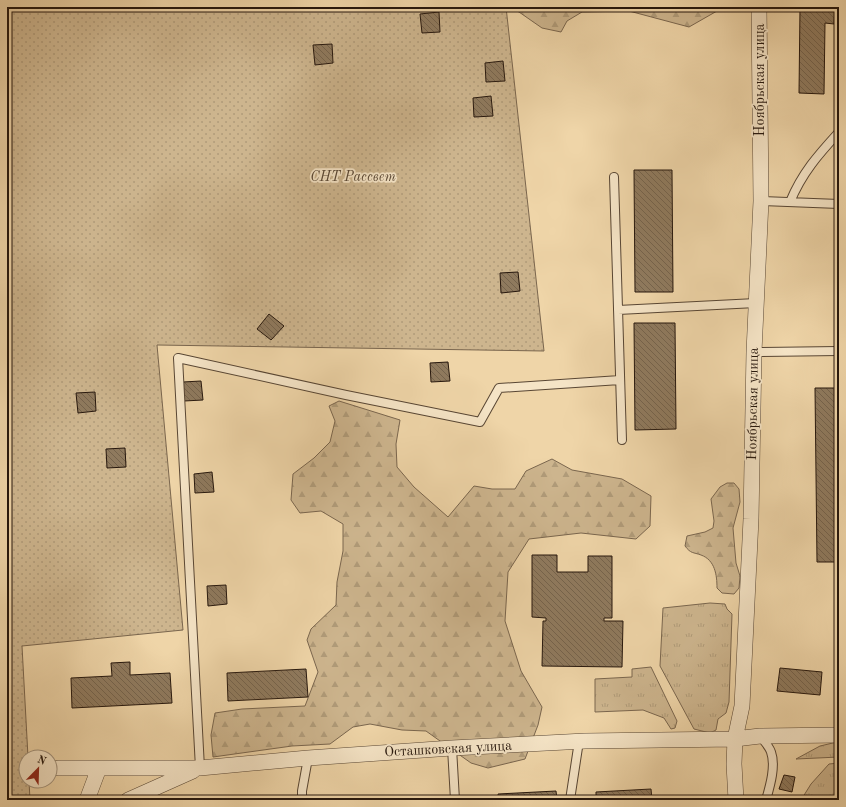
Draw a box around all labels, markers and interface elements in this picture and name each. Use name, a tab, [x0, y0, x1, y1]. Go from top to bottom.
street label: Ноябрьская улица	[753, 23, 767, 137]
park label: СНТ Рассвет	[310, 170, 396, 184]
street label: Ноябрьская улица	[745, 347, 761, 461]
street label: Осташковская улица	[384, 739, 512, 759]
north arrow	[18, 749, 58, 789]
text: N	[35, 754, 48, 768]

